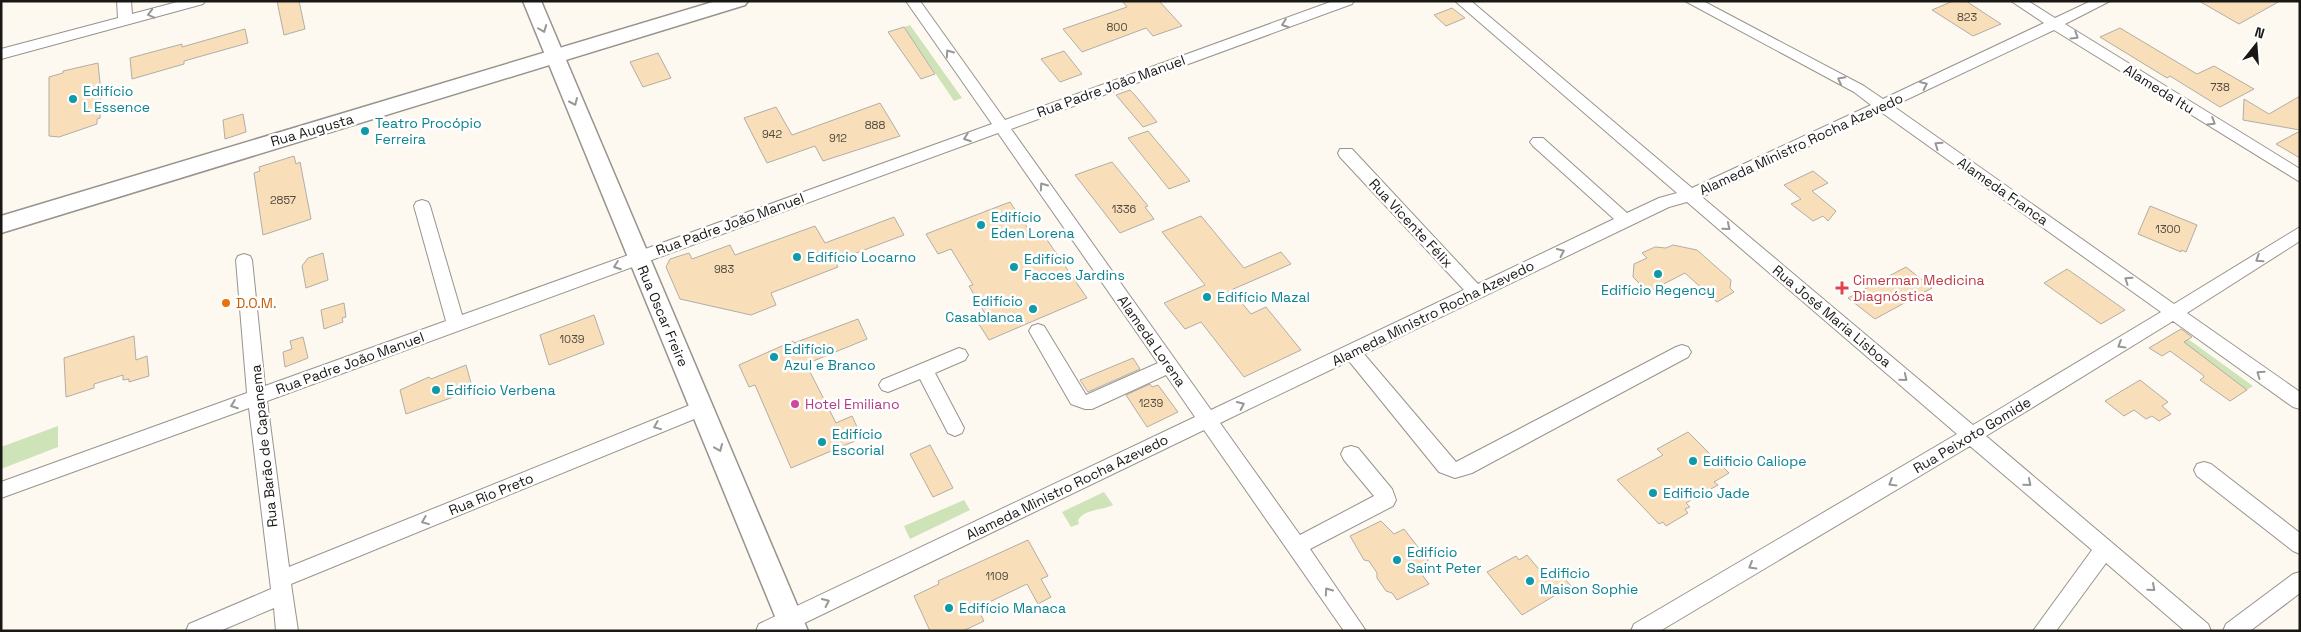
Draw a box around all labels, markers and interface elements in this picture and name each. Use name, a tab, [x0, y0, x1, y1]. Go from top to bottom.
one-way arrow	[147, 8, 155, 18]
house number: 823	[1957, 10, 1977, 24]
one-way arrow	[1281, 18, 1289, 28]
house number: 800	[1107, 20, 1127, 34]
north arrow	[2231, 20, 2281, 70]
text: N	[2253, 23, 2267, 43]
one-way arrow	[537, 25, 547, 33]
one-way arrow	[2069, 29, 2078, 39]
one-way arrow	[946, 50, 955, 59]
street label: Rua Padre João Manuel	[1034, 51, 1188, 121]
street label: Alameda Itu	[2120, 60, 2198, 118]
one-way arrow	[1837, 76, 1846, 86]
house number: 738	[2210, 80, 2230, 94]
one-way arrow	[1919, 81, 1928, 92]
place label: Edifício L Essence	[83, 82, 150, 116]
street label: Alameda Ministro Rocha Azevedo	[1696, 89, 1906, 199]
marker: Edifício L Essence	[67, 93, 79, 105]
one-way arrow	[568, 97, 579, 106]
street label: Rua Augusta	[268, 110, 356, 150]
place label: Teatro Procópio Ferreira	[375, 114, 482, 148]
one-way arrow	[2207, 116, 2216, 125]
house number: 888	[865, 118, 885, 132]
marker: Teatro Procópio Ferreira	[359, 125, 371, 137]
house number: 942	[762, 127, 782, 141]
house number: 912	[829, 131, 847, 145]
one-way arrow	[963, 132, 972, 142]
one-way arrow	[1934, 142, 1944, 151]
street label: Alameda Franca	[1954, 153, 2052, 229]
street label: Rua Vicente Félix	[1365, 175, 1457, 271]
one-way arrow	[1040, 182, 1049, 192]
street label: Rua Padre João Manuel	[653, 189, 807, 259]
house number: 2857	[270, 193, 296, 207]
house number: 1336	[1112, 202, 1137, 216]
place label: Edifício Eden Lorena	[991, 208, 1075, 242]
marker: Edifício Eden Lorena	[975, 219, 987, 231]
one-way arrow	[1721, 222, 1730, 230]
house number: 1300	[2155, 222, 2181, 236]
place label: Edifício Locarno	[807, 248, 916, 266]
one-way arrow	[1556, 248, 1565, 258]
place label: Edifício Facces Jardins	[1024, 250, 1125, 284]
marker: Edifício Locarno	[791, 251, 803, 263]
one-way arrow	[2255, 253, 2264, 263]
street label: Alameda Ministro Rocha Azevedo	[1329, 256, 1537, 370]
one-way arrow	[613, 260, 622, 270]
marker: Edifício Facces Jardins	[1008, 261, 1020, 273]
street label: Rua José Maria Lisboa	[1769, 261, 1895, 371]
street label: Rua Oscar Freire	[633, 262, 693, 370]
house number: 983	[714, 262, 734, 276]
marker: Edifício Regency	[1652, 268, 1664, 280]
place label: Cimerman Medicina Diagnóstica	[1853, 271, 1985, 305]
one-way arrow	[2124, 277, 2134, 286]
place label: Edifício Regency	[1601, 281, 1715, 299]
marker: Cimerman Medicina Diagnóstica	[1835, 281, 1849, 295]
place label: Edifício Mazal	[1217, 288, 1310, 306]
marker: Edifício Mazal	[1201, 291, 1213, 303]
place label: Edifício Casablanca	[945, 292, 1023, 326]
street label: Alameda Lorena	[1114, 292, 1190, 390]
place label: D.O.M.	[236, 294, 276, 312]
marker: D.O.M.	[220, 297, 232, 309]
marker: Edifício Casablanca	[1027, 303, 1039, 315]
street label: Rua Padre João Manuel	[273, 328, 427, 398]
house number: 1039	[559, 332, 585, 346]
one-way arrow	[2117, 339, 2126, 349]
place label: Edifício Azul e Branco	[784, 340, 876, 374]
marker: Edifício Azul e Branco	[768, 351, 780, 363]
street label: Rua Barão de Capanema	[247, 364, 281, 528]
one-way arrow	[2256, 371, 2266, 380]
one-way arrow	[1899, 372, 1908, 381]
place label: Edifício Verbena	[446, 381, 555, 399]
marker: Edifício Verbena	[430, 384, 442, 396]
street label: Rua Peixoto Gomide	[1910, 393, 2034, 477]
place label: Hotel Emiliano	[805, 395, 900, 413]
house number: 1239	[1139, 396, 1164, 410]
marker: Hotel Emiliano	[789, 398, 801, 410]
one-way arrow	[230, 399, 239, 409]
one-way arrow	[1236, 401, 1245, 411]
one-way arrow	[653, 420, 662, 431]
place label: Edifício Escorial	[832, 425, 884, 459]
street label: Alameda Ministro Rocha Azevedo	[963, 430, 1171, 544]
marker: Edifício Escorial	[816, 436, 828, 448]
one-way arrow	[713, 443, 723, 452]
place label: Edificio Caliope	[1703, 452, 1807, 470]
marker: Edificio Caliope	[1687, 455, 1699, 467]
street label: Rua Rio Preto	[446, 469, 536, 519]
one-way arrow	[1888, 477, 1897, 487]
one-way arrow	[2022, 477, 2031, 486]
place label: Edificio Jade	[1663, 484, 1750, 502]
marker: Edificio Jade	[1647, 487, 1659, 499]
one-way arrow	[421, 514, 430, 525]
place label: Edifício Saint Peter	[1407, 543, 1481, 577]
marker: Edifício Saint Peter	[1391, 554, 1403, 566]
one-way arrow	[1748, 560, 1757, 570]
place label: Edificio Maison Sophie	[1540, 564, 1638, 598]
house number: 1109	[986, 569, 1009, 583]
marker: Edificio Maison Sophie	[1524, 575, 1536, 587]
one-way arrow	[2146, 583, 2155, 592]
one-way arrow	[1325, 587, 1334, 597]
one-way arrow	[820, 598, 829, 608]
place label: Edifício Manaca	[959, 599, 1066, 617]
marker: Edifício Manaca	[943, 602, 955, 614]

